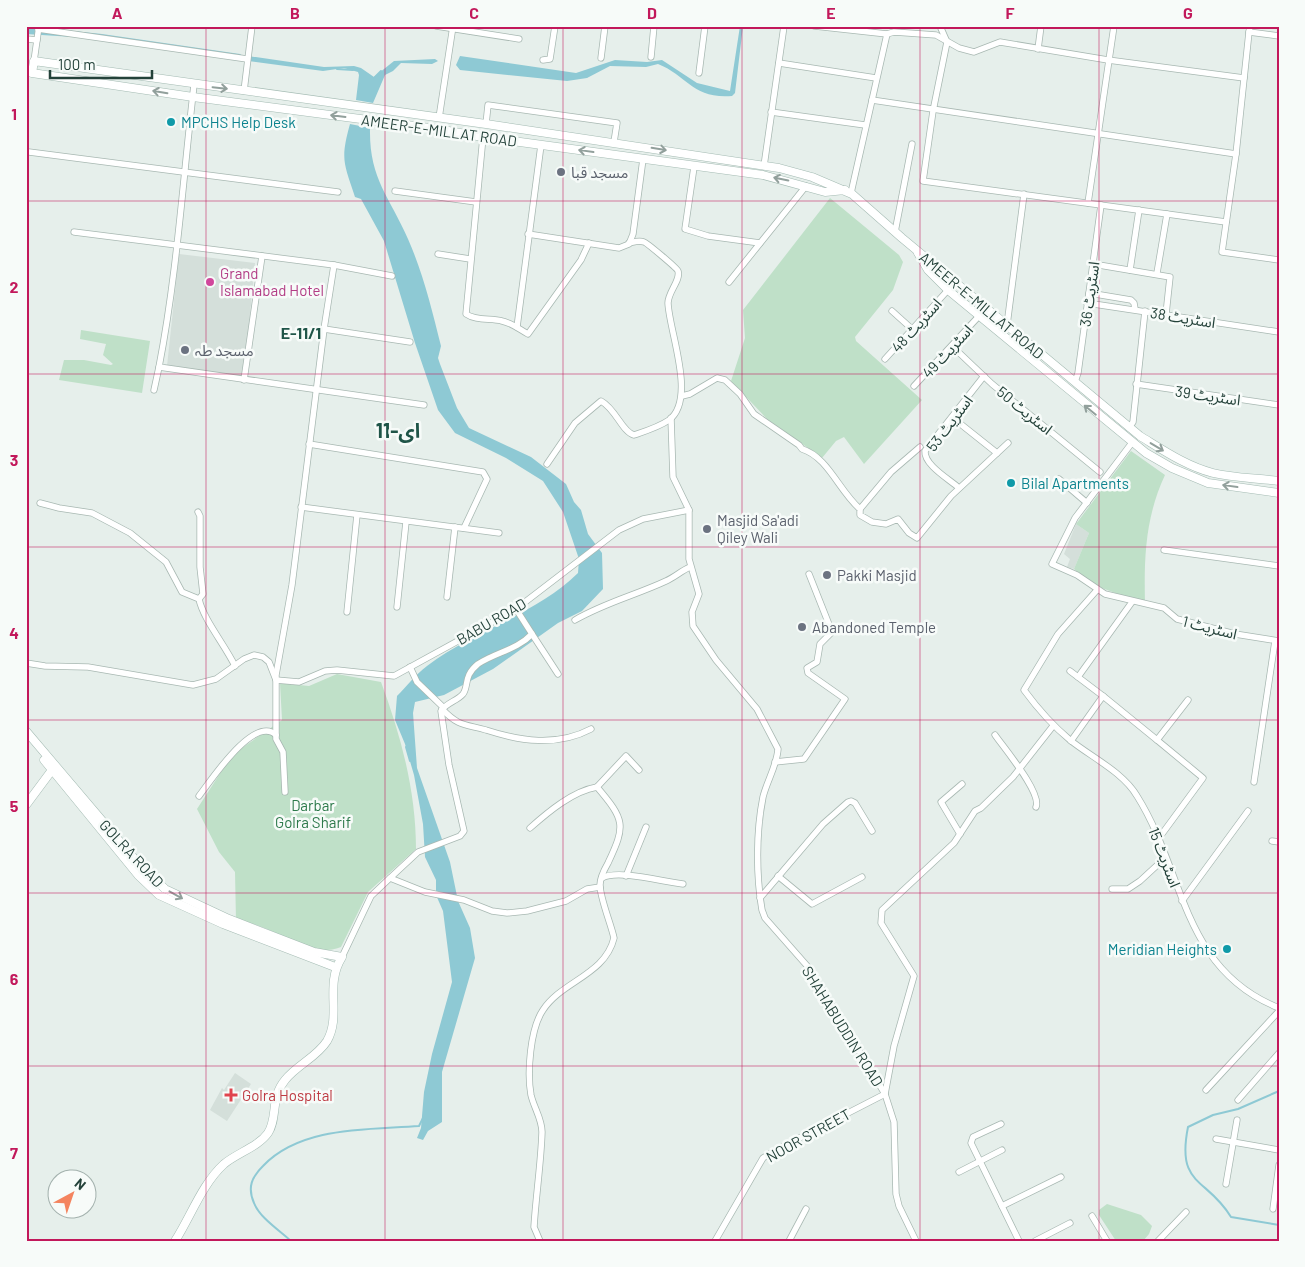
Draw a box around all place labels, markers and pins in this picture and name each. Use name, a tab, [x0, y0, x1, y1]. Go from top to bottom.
place label: MPCHS Help Desk	[181, 113, 296, 131]
marker: MPCHS Help Desk	[165, 116, 177, 128]
place label: مسجد قبا	[571, 163, 628, 181]
marker: مسجد قبا	[555, 166, 567, 178]
place label: Grand Islamabad Hotel	[220, 264, 324, 299]
marker: Grand Islamabad Hotel	[204, 276, 216, 288]
place label: مسجد طہ	[195, 341, 254, 359]
marker: مسجد طہ	[179, 344, 191, 356]
place label: Bilal Apartments	[1021, 474, 1129, 492]
marker: Bilal Apartments	[1005, 477, 1017, 489]
place label: Masjid Sa'adi Qiley Wali	[717, 511, 799, 546]
marker: Masjid Sa'adi Qiley Wali	[701, 523, 713, 535]
place label: Pakki Masjid	[837, 566, 917, 584]
marker: Pakki Masjid	[821, 569, 833, 581]
place label: Abandoned Temple	[812, 618, 936, 636]
marker: Abandoned Temple	[796, 621, 808, 633]
place label: Meridian Heights	[1108, 940, 1217, 958]
marker: Meridian Heights	[1221, 943, 1233, 955]
place label: Golra Hospital	[242, 1086, 333, 1104]
marker: Golra Hospital	[224, 1088, 238, 1102]

